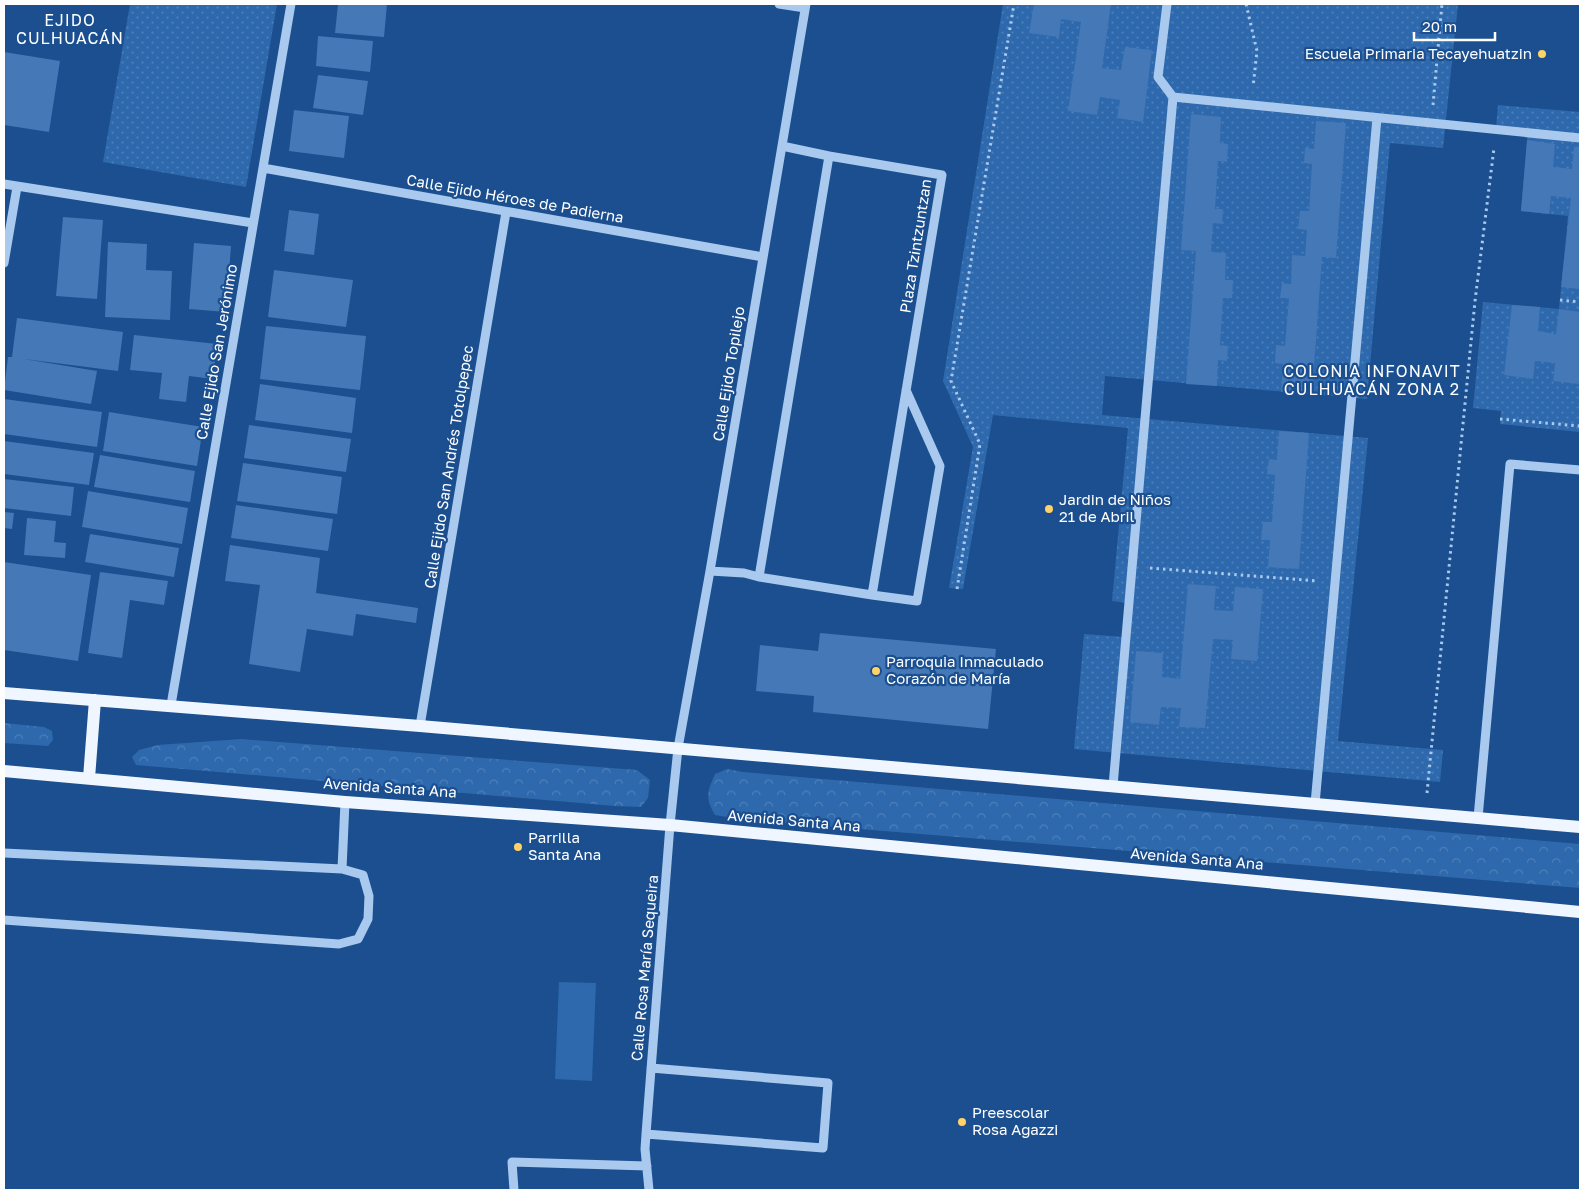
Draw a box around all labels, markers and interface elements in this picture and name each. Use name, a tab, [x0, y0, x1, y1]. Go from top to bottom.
district label: EJIDO CULHUACÁN	[16, 10, 124, 48]
scale bar	[1414, 10, 1495, 42]
text: 20 m	[1422, 17, 1457, 35]
place label: Escuela Primaria Tecayehuatzin	[1305, 44, 1532, 62]
marker: Escuela Primaria Tecayehuatzin	[1536, 48, 1548, 60]
street label: Calle Ejido Héroes de Padierna	[405, 170, 625, 226]
street label: Plaza Tzintzuntzan	[896, 178, 934, 314]
street label: Calle Ejido San Jerónimo	[192, 263, 240, 441]
street label: Calle Ejido Topilejo	[708, 305, 748, 443]
street label: Calle Ejido San Andrés Totolpepec	[420, 344, 476, 590]
district label: COLONIA INFONAVIT CULHUACÁN ZONA 2	[1283, 361, 1461, 399]
place label: Jardin de Niños 21 de Abril	[1059, 490, 1171, 525]
marker: Jardin de Niños 21 de Abril	[1043, 503, 1055, 515]
place label: Parroquia Inmaculado Corazón de María	[886, 652, 1044, 687]
marker: Parroquia Inmaculado Corazón de María	[870, 665, 882, 677]
street label: Avenida Santa Ana	[323, 773, 457, 801]
street label: Avenida Santa Ana	[727, 805, 862, 835]
place label: Parrilla Santa Ana	[528, 828, 601, 863]
marker: Parrilla Santa Ana	[512, 841, 524, 853]
street label: Avenida Santa Ana	[1130, 843, 1265, 873]
street label: Calle Rosa María Sequeira	[627, 874, 661, 1062]
place label: Preescolar Rosa Agazzi	[972, 1103, 1058, 1138]
marker: Preescolar Rosa Agazzi	[956, 1116, 968, 1128]

